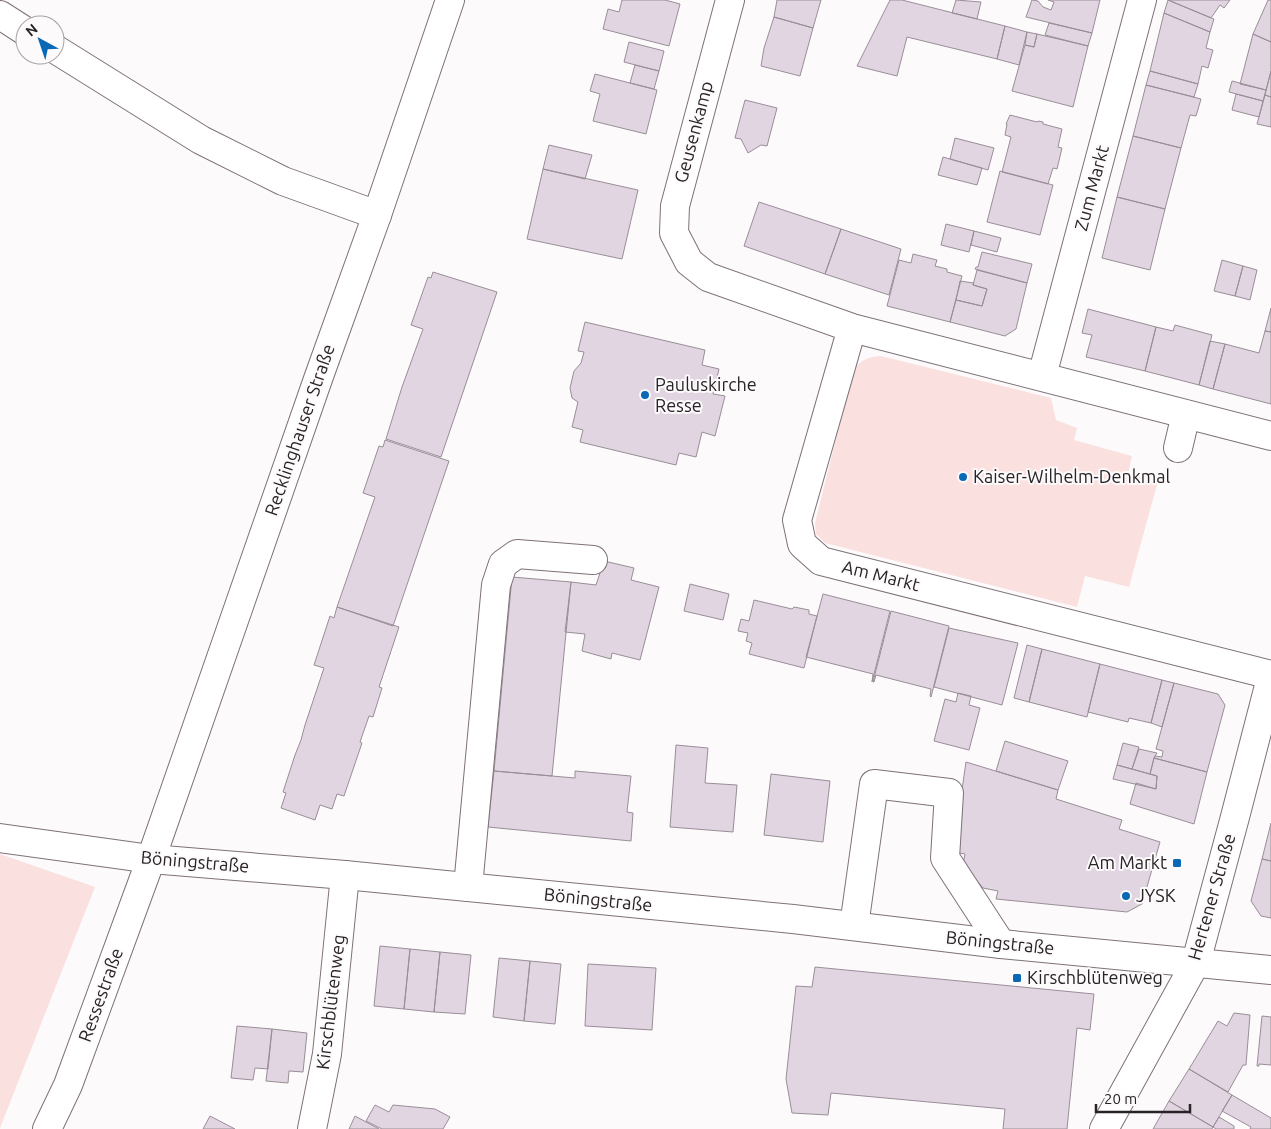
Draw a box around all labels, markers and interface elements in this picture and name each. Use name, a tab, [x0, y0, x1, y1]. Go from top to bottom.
north arrow	[15, 15, 65, 65]
text: N	[22, 21, 41, 40]
street label: Geusenkamp	[670, 79, 716, 185]
street label: Zum Markt	[1070, 143, 1112, 233]
street label: Recklinghauser Straße	[260, 341, 338, 518]
place label: Pauluskirche Resse	[655, 374, 757, 415]
marker: Pauluskirche Resse	[639, 389, 651, 401]
place label: Kaiser-Wilhelm-Denkmal	[973, 466, 1171, 486]
marker: Kaiser-Wilhelm-Denkmal	[957, 471, 969, 483]
street label: Am Markt	[840, 556, 922, 594]
street label: Hertener Straße	[1183, 831, 1239, 962]
street label: Böningstraße	[140, 846, 250, 876]
place label: Am Markt	[1088, 852, 1167, 872]
marker: Am Markt	[1171, 857, 1183, 869]
street label: Böningstraße	[543, 883, 653, 915]
place label: JYSK	[1136, 885, 1176, 905]
marker: JYSK	[1120, 890, 1132, 902]
street label: Böningstraße	[945, 926, 1055, 958]
street label: Kirschblütenweg	[312, 933, 348, 1071]
street label: Ressestraße	[74, 945, 126, 1044]
place label: Kirschblütenweg	[1027, 967, 1163, 987]
marker: Kirschblütenweg	[1011, 972, 1023, 984]
scale bar	[1096, 1082, 1190, 1114]
text: 20 m	[1104, 1090, 1137, 1107]

